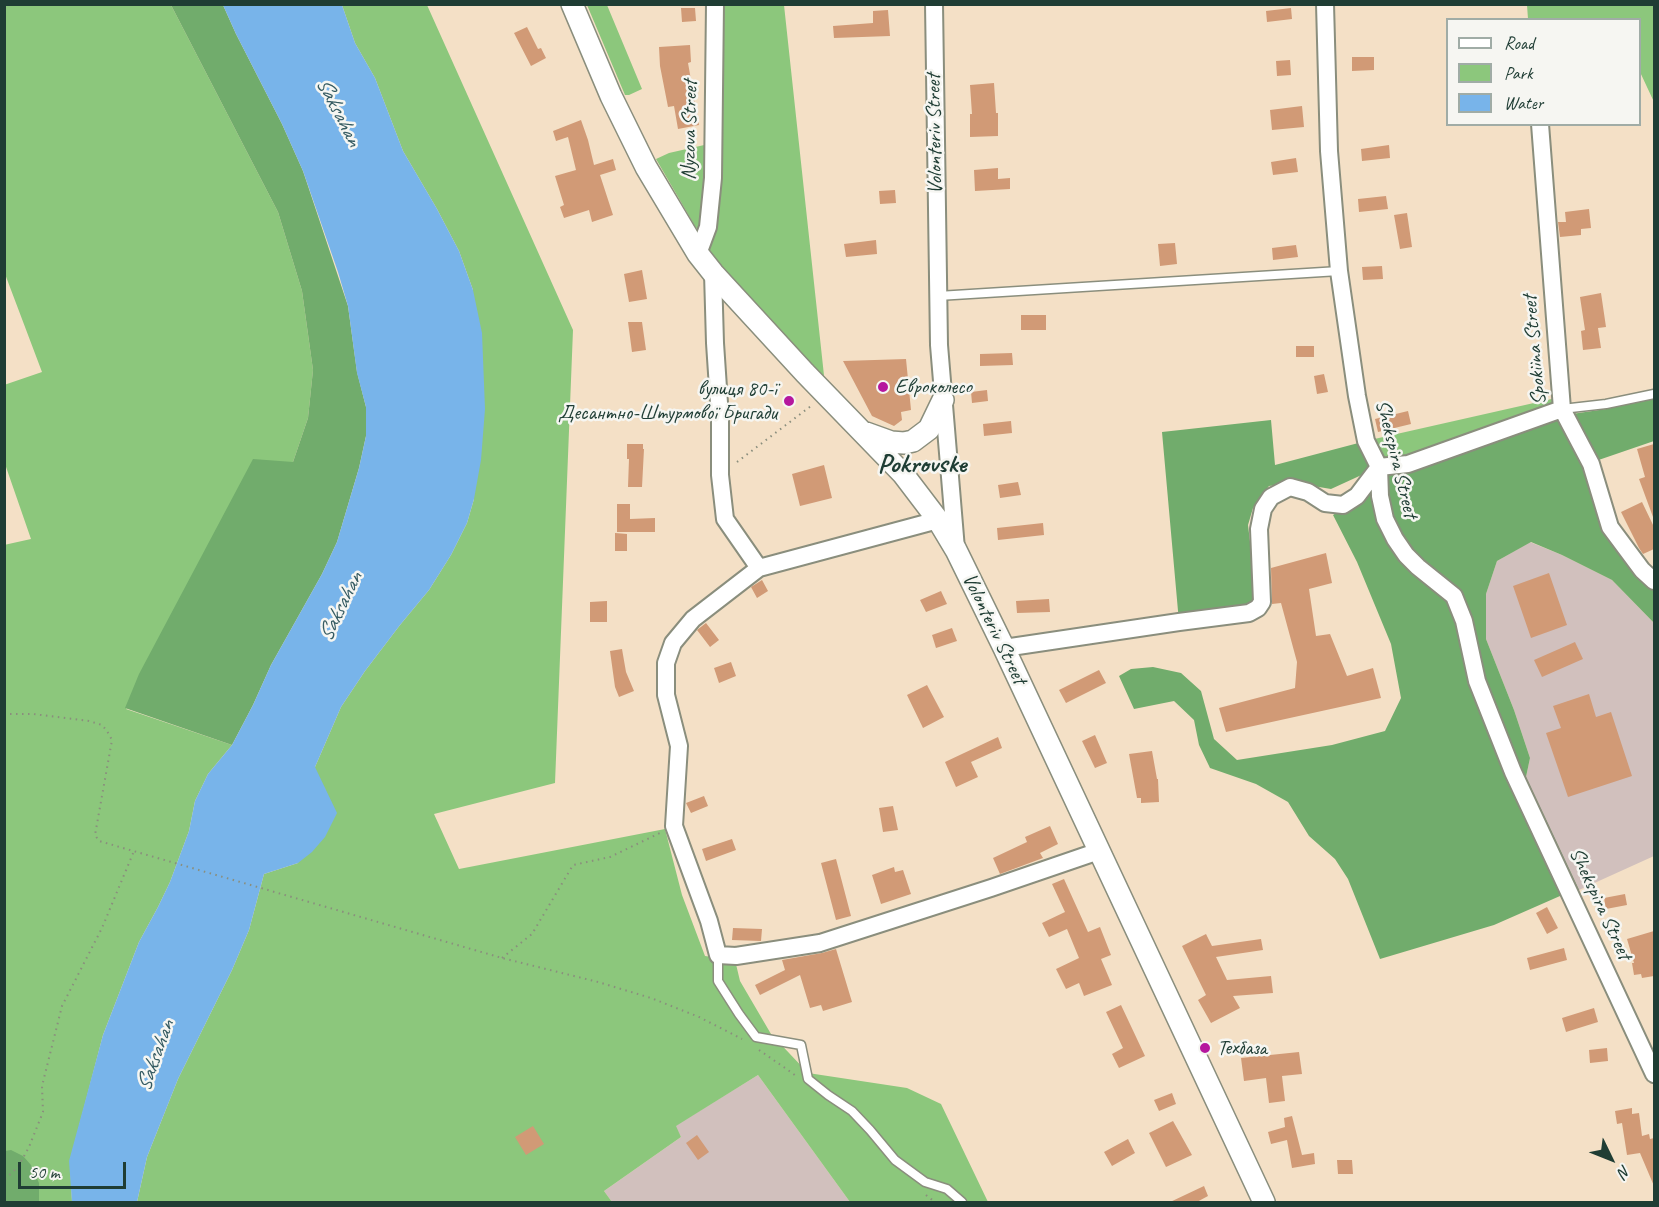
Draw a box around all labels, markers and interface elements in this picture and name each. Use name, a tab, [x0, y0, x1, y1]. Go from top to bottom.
legend	[1446, 18, 1641, 126]
text: Road	[1504, 32, 1534, 54]
text: Park	[1504, 62, 1533, 84]
water label: Saksahan	[310, 73, 366, 151]
street label: Volonteriv Street	[921, 73, 949, 195]
street label: Nyzova Street	[677, 80, 703, 180]
text: Water	[1504, 92, 1543, 114]
street label: Spokiina Street	[1518, 294, 1552, 406]
place label: Евроколесо	[895, 374, 972, 400]
place label: вулиця 80-ї Десантно-Штурмової Бригади	[558, 376, 777, 426]
marker: Евроколесо	[876, 380, 890, 394]
marker: вулиця 80-ї Десантно-Штурмової Бригади	[782, 394, 796, 408]
street label: Shekspira Street	[1369, 397, 1423, 521]
district label: Pokrovske	[878, 449, 966, 481]
water label: Saksahan	[313, 568, 369, 646]
street label: Volonteriv Street	[956, 569, 1032, 689]
street label: Shekspira Street	[1563, 844, 1637, 964]
water label: Saksahan	[131, 1017, 181, 1095]
place label: Техбаза	[1217, 1035, 1267, 1061]
marker: Техбаза	[1198, 1041, 1212, 1055]
north arrow	[1581, 1129, 1641, 1189]
scale bar	[21, 1150, 129, 1188]
text: 50 m	[29, 1161, 60, 1183]
text: N	[1613, 1161, 1635, 1182]

